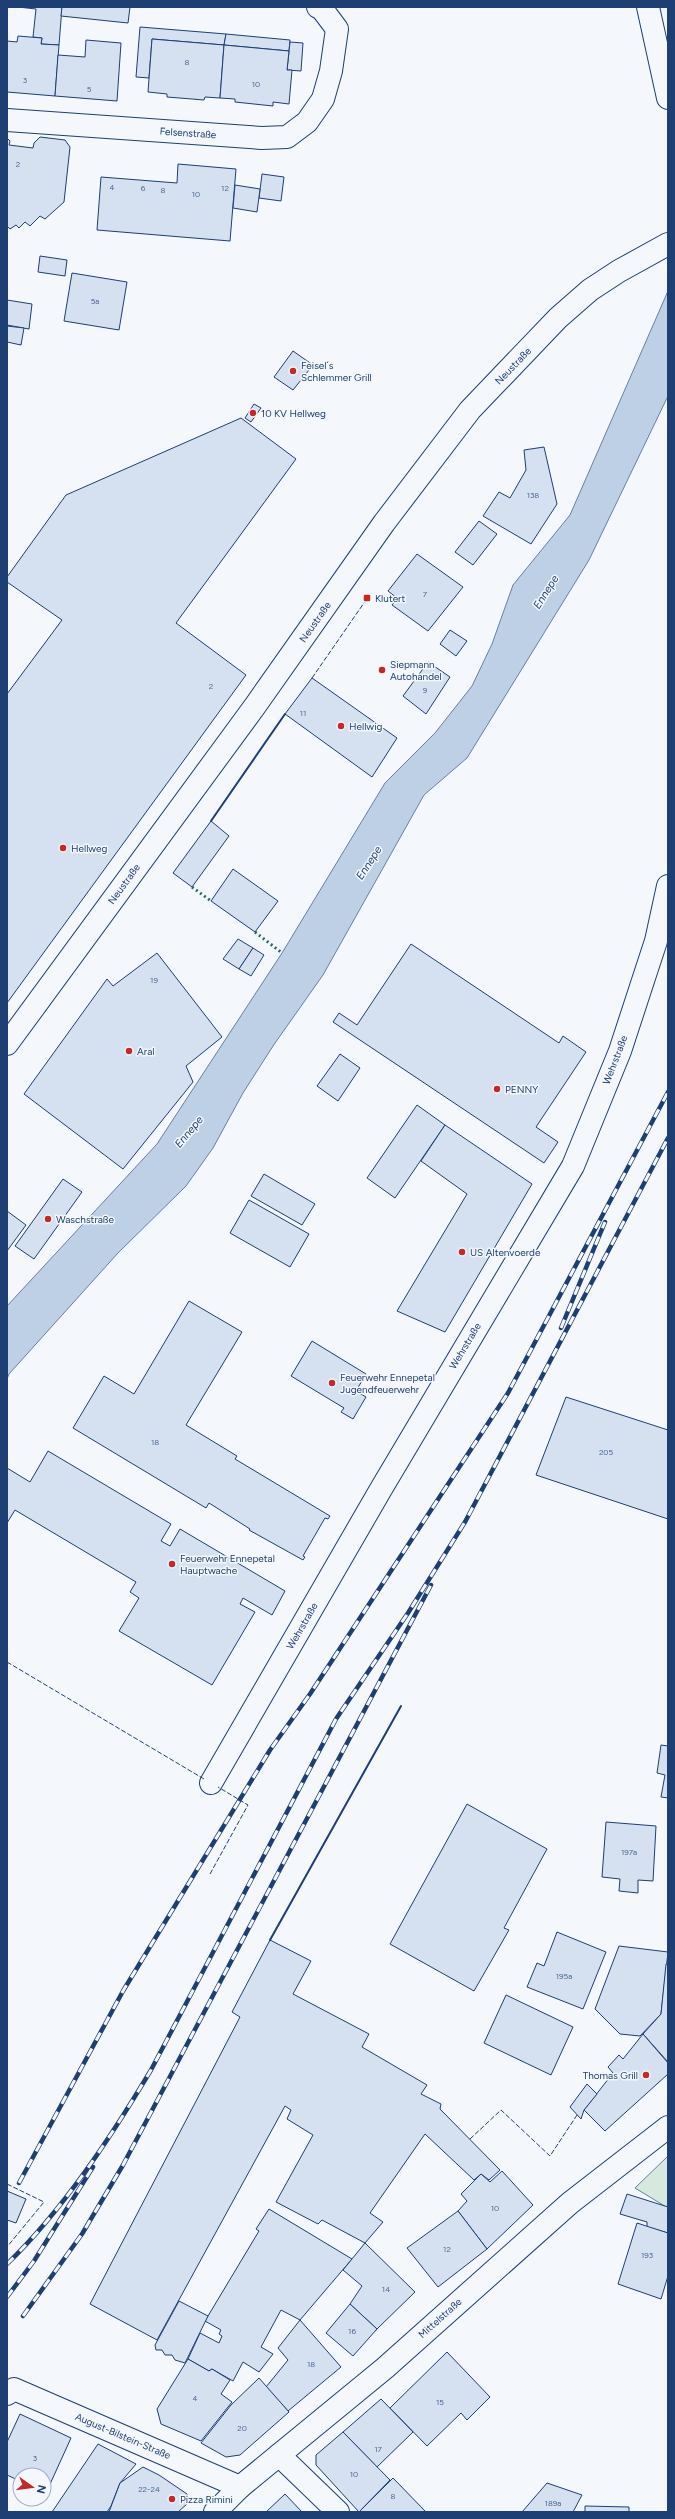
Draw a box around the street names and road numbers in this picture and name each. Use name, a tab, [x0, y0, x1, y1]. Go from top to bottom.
street label: Felsenstraße	[159, 125, 217, 142]
street label: Neustraße	[492, 344, 534, 387]
street label: Neustraße	[296, 599, 334, 645]
street label: Neustraße	[105, 861, 143, 907]
street label: Wehrstraße	[600, 1033, 631, 1086]
street label: Wehrstraße	[446, 1320, 484, 1371]
street label: Wehrstraße	[283, 1600, 321, 1652]
street label: Mittelstraße	[416, 2295, 465, 2341]
street label: August-Bilstein-Straße	[73, 2410, 173, 2462]

